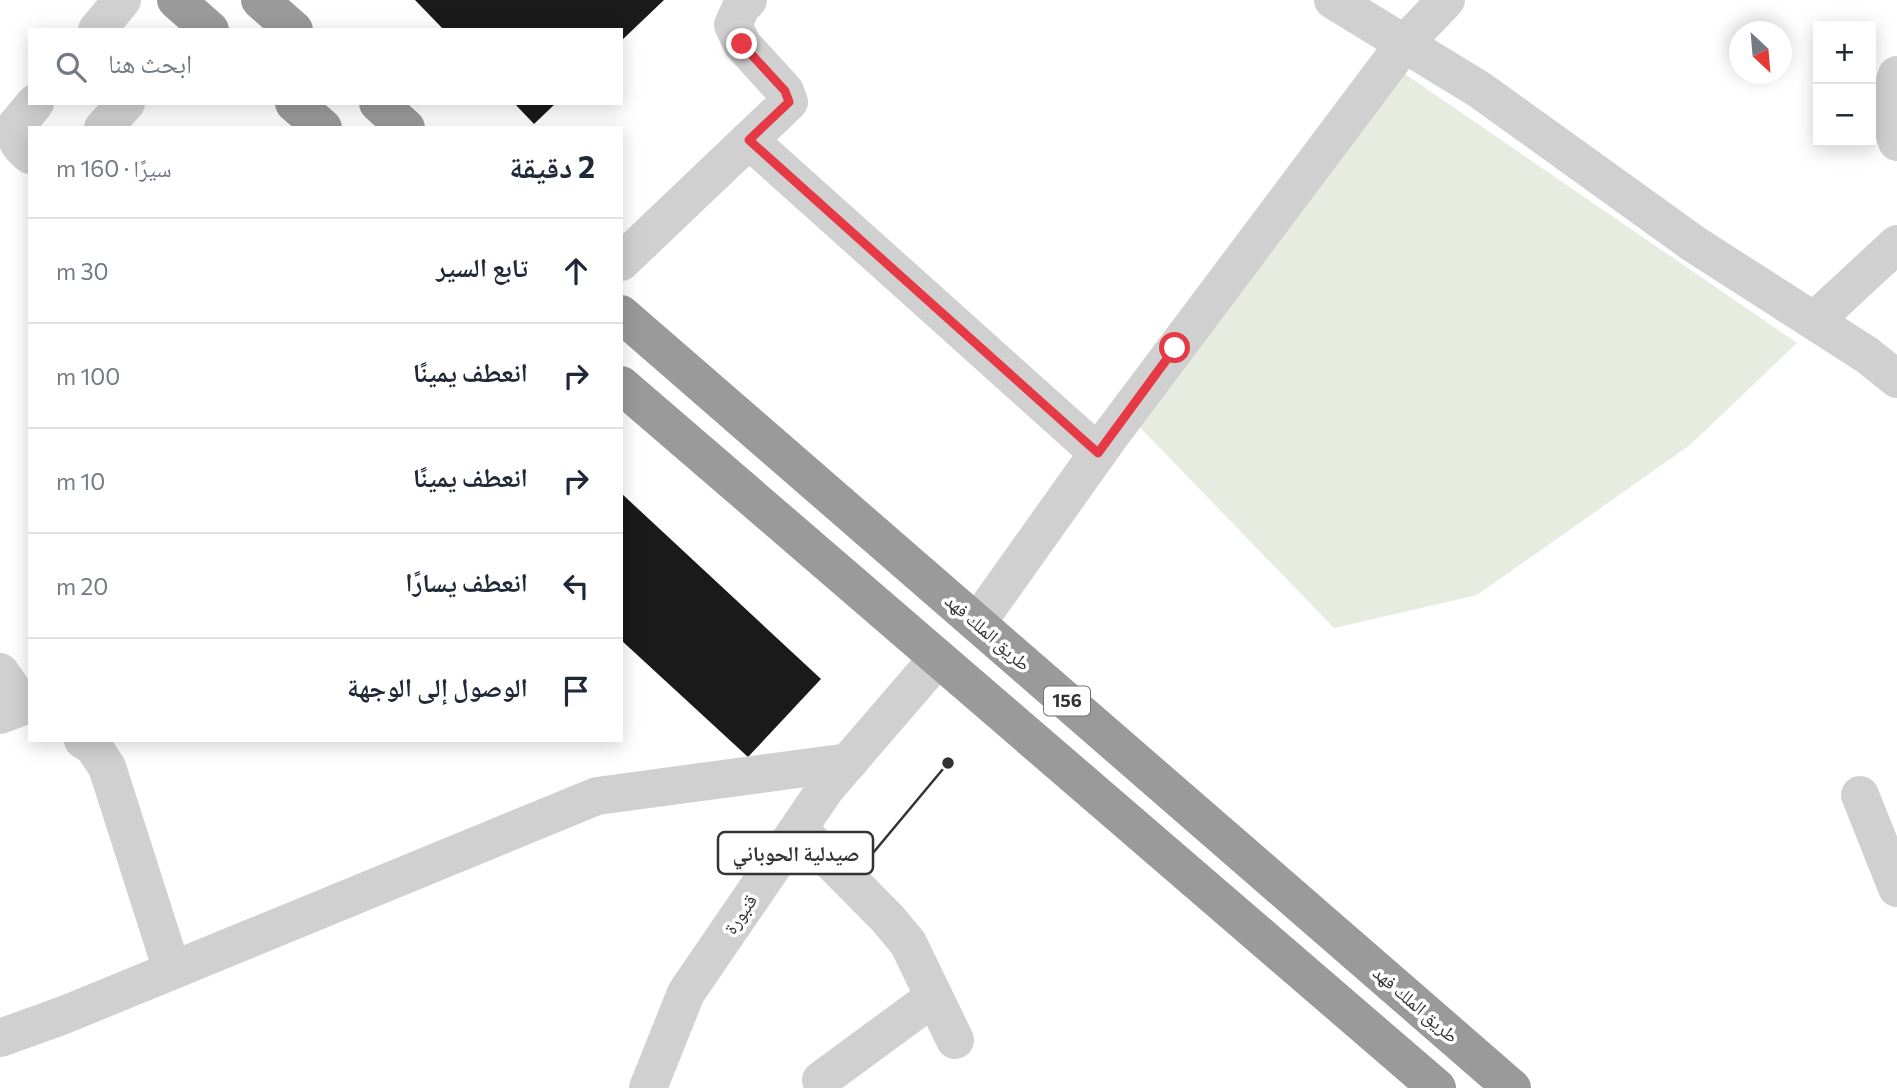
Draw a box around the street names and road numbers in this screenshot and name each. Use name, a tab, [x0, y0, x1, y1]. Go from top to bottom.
street label: طريق الملك فهد	[940, 588, 1036, 676]
road number: 156	[1044, 686, 1090, 716]
street label: قنبورة	[718, 889, 762, 939]
street label: طريق الملك فهد	[1368, 960, 1464, 1048]

